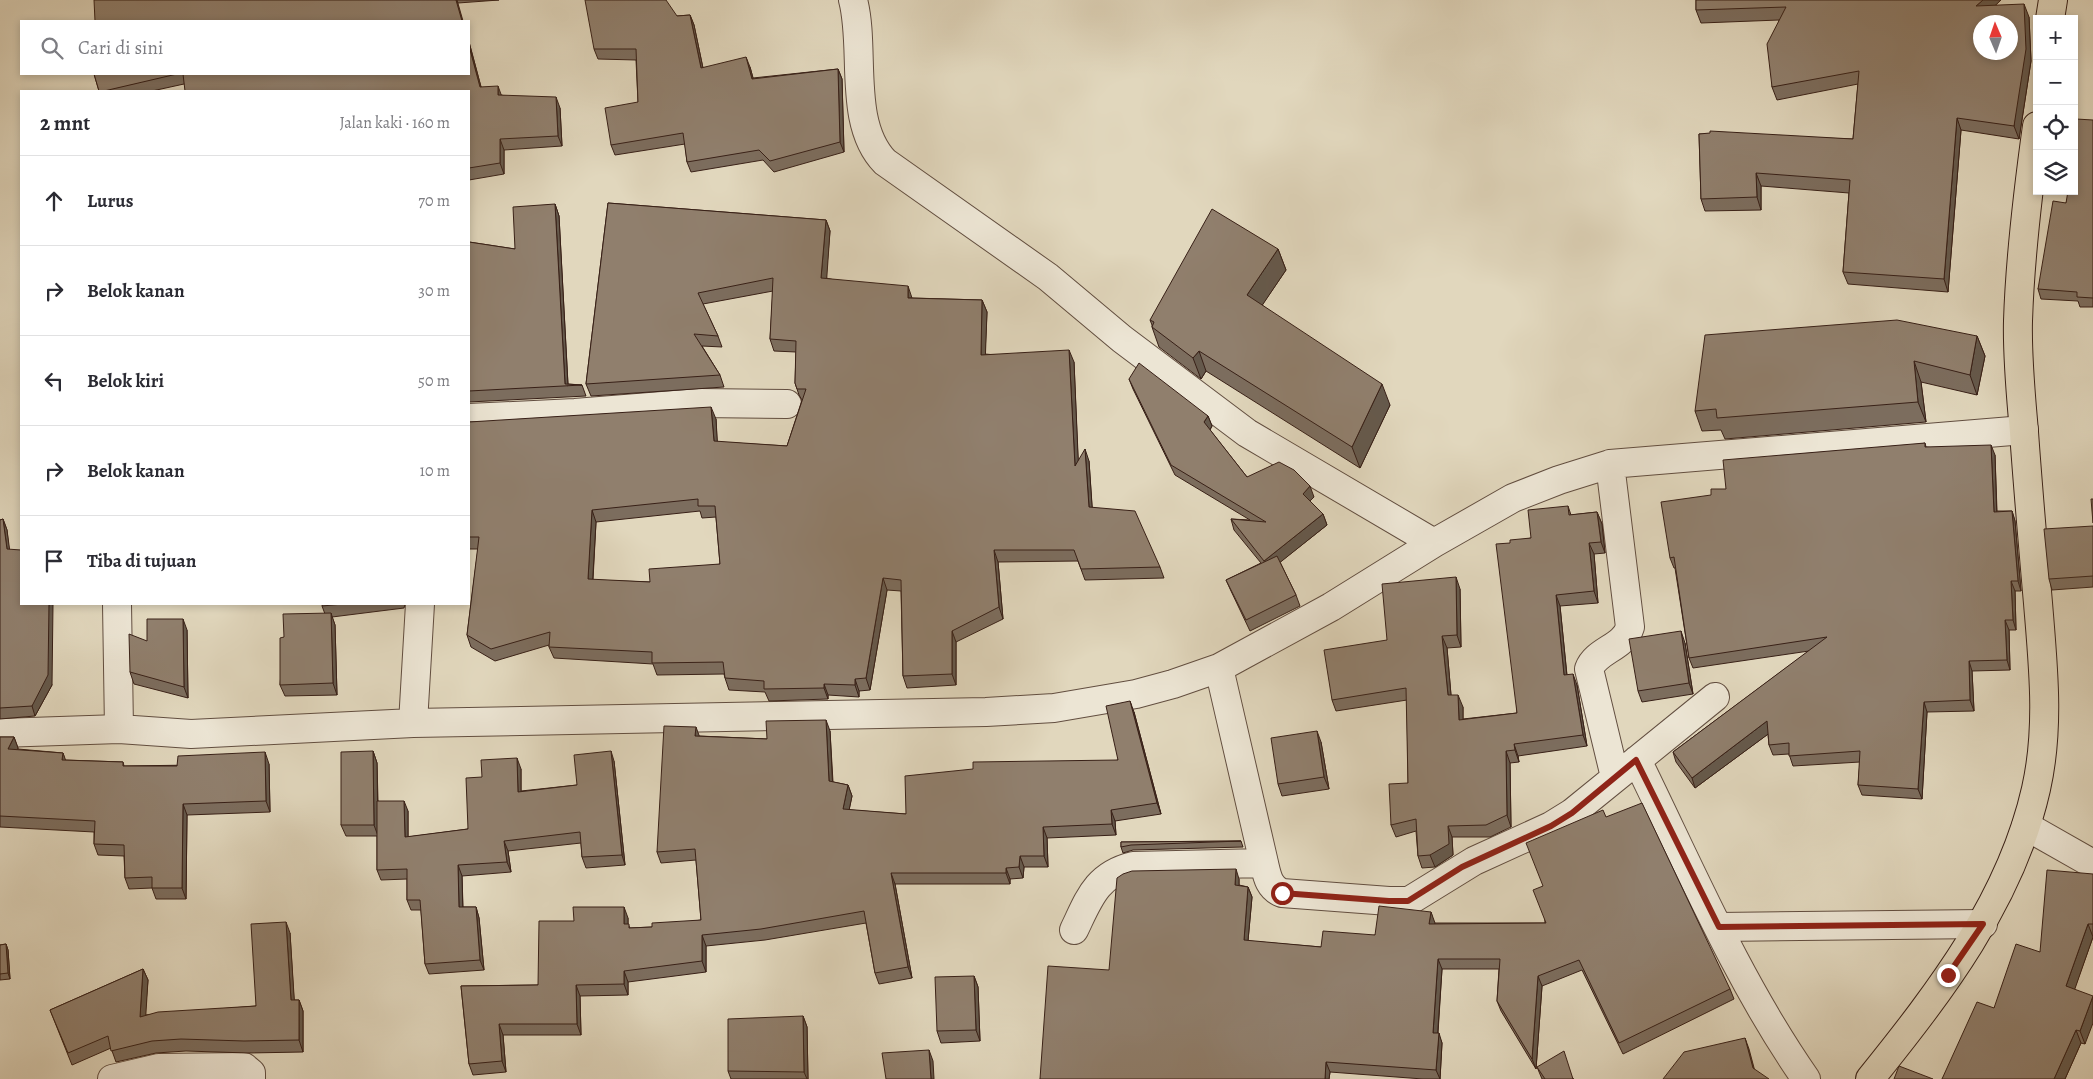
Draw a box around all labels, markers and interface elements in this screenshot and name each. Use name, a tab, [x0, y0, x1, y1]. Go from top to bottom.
north arrow	[1973, 15, 2018, 60]
map controls	[2033, 15, 2078, 195]
button: +	[2033, 15, 2078, 60]
search box	[20, 20, 470, 75]
icon: search	[38, 34, 66, 62]
text: Cari di sini	[78, 35, 163, 61]
button: −	[2033, 60, 2078, 105]
button: locate	[2033, 105, 2078, 150]
text: 2 mnt	[40, 109, 90, 137]
text: Jalan kaki · 160 m	[340, 112, 450, 134]
button: layers	[2033, 150, 2078, 195]
icon: ahead	[40, 187, 68, 215]
text: Lurus	[87, 188, 133, 214]
text: 70 m	[418, 190, 450, 212]
icon: right	[40, 277, 68, 305]
text: Belok kanan	[87, 278, 185, 304]
text: 30 m	[418, 280, 450, 302]
icon: left	[40, 367, 68, 395]
text: Belok kiri	[87, 368, 164, 394]
text: 50 m	[418, 370, 450, 392]
icon: right	[40, 457, 68, 485]
text: Belok kanan	[87, 458, 185, 484]
text: 10 m	[420, 460, 450, 482]
icon: arrive	[40, 547, 68, 575]
text: Tiba di tujuan	[87, 548, 196, 574]
route start	[1271, 882, 1294, 905]
route end	[1937, 964, 1960, 987]

